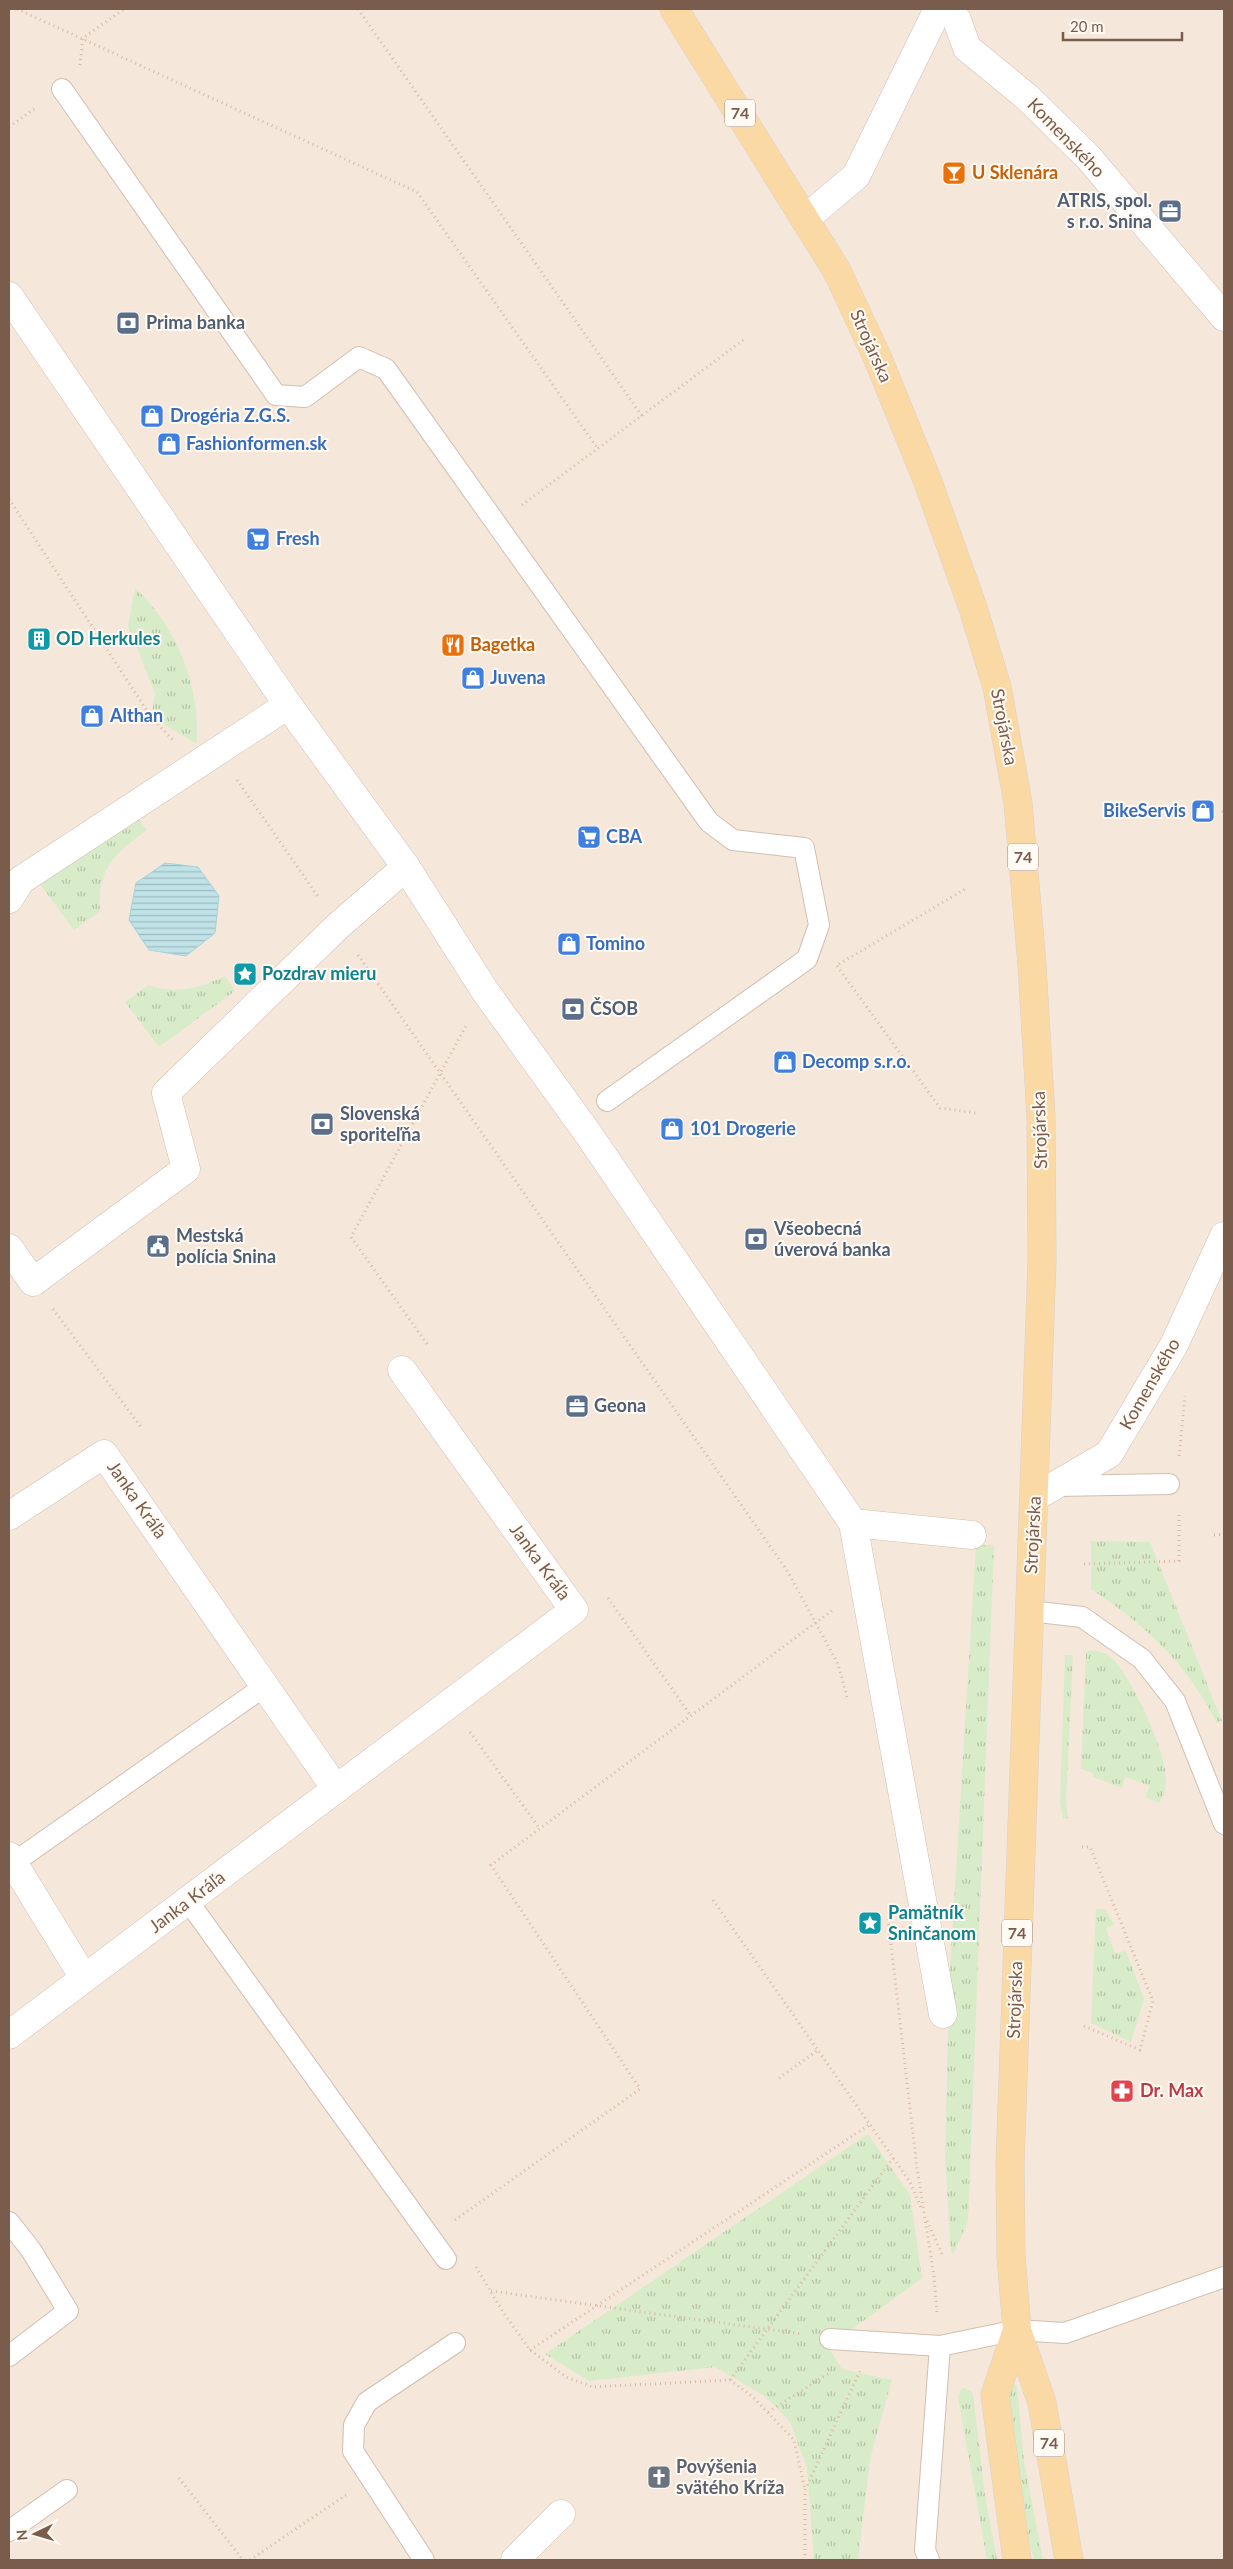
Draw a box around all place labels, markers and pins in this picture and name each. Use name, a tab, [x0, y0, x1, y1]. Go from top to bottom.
bar icon: U Sklenára	[941, 160, 967, 186]
place label: U Sklenára	[972, 161, 1058, 183]
place label: ATRIS, spol. s r.o. Snina	[1056, 189, 1152, 232]
office icon: ATRIS, spol. s r.o. Snina	[1157, 198, 1183, 224]
bank icon: Prima banka	[115, 310, 141, 336]
place label: Prima banka	[146, 311, 245, 333]
shop icon: Drogéria Z.G.S.	[139, 403, 165, 429]
place label: Drogéria Z.G.S.	[170, 404, 290, 426]
shop icon: Fashionformen.sk	[156, 431, 182, 457]
place label: Fashionformen.sk	[186, 432, 327, 454]
supermarket icon: Fresh	[245, 526, 271, 552]
place label: Fresh	[276, 527, 320, 549]
building icon: OD Herkules	[26, 626, 52, 652]
place label: OD Herkules	[56, 627, 160, 649]
restaurant icon: Bagetka	[440, 632, 466, 658]
place label: Bagetka	[470, 633, 535, 655]
shop icon: Juvena	[460, 665, 486, 691]
place label: Juvena	[490, 666, 546, 688]
shop icon: Althan	[79, 703, 105, 729]
place label: Althan	[109, 704, 163, 726]
shop icon: BikeServis	[1190, 798, 1216, 824]
place label: BikeServis	[1103, 799, 1186, 821]
supermarket icon: CBA	[576, 824, 602, 850]
place label: CBA	[606, 825, 643, 847]
shop icon: Tomino	[556, 931, 582, 957]
place label: Tomino	[586, 932, 645, 954]
place icon: Pozdrav mieru	[232, 961, 258, 987]
place label: Pozdrav mieru	[262, 962, 376, 984]
bank icon: ČSOB	[560, 996, 586, 1022]
place label: ČSOB	[590, 997, 638, 1019]
shop icon: Decomp s.r.o.	[772, 1049, 798, 1075]
place label: Decomp s.r.o.	[802, 1050, 911, 1072]
place label: Slovenská sporiteľňa	[340, 1102, 421, 1145]
bank icon: Slovenská sporiteľňa	[309, 1111, 335, 1137]
shop icon: 101 Drogerie	[659, 1116, 685, 1142]
place label: 101 Drogerie	[690, 1117, 796, 1139]
place label: Všeobecná úverová banka	[773, 1217, 891, 1260]
place label: Mestská polícia Snina	[176, 1224, 276, 1267]
bank icon: Všeobecná úverová banka	[743, 1226, 769, 1252]
public building icon: Mestská polícia Snina	[145, 1233, 171, 1259]
office icon: Geona	[564, 1393, 590, 1419]
place label: Geona	[594, 1394, 646, 1416]
place label: Pamätník Sninčanom	[888, 1901, 976, 1944]
place icon: Pamätník Sninčanom	[857, 1910, 883, 1936]
pharmacy icon: Dr. Max	[1109, 2078, 1135, 2104]
place label: Dr. Max	[1140, 2079, 1204, 2101]
place label: Povýšenia svätého Kríža	[676, 2455, 784, 2498]
church icon: Povýšenia svätého Kríža	[646, 2464, 672, 2490]

